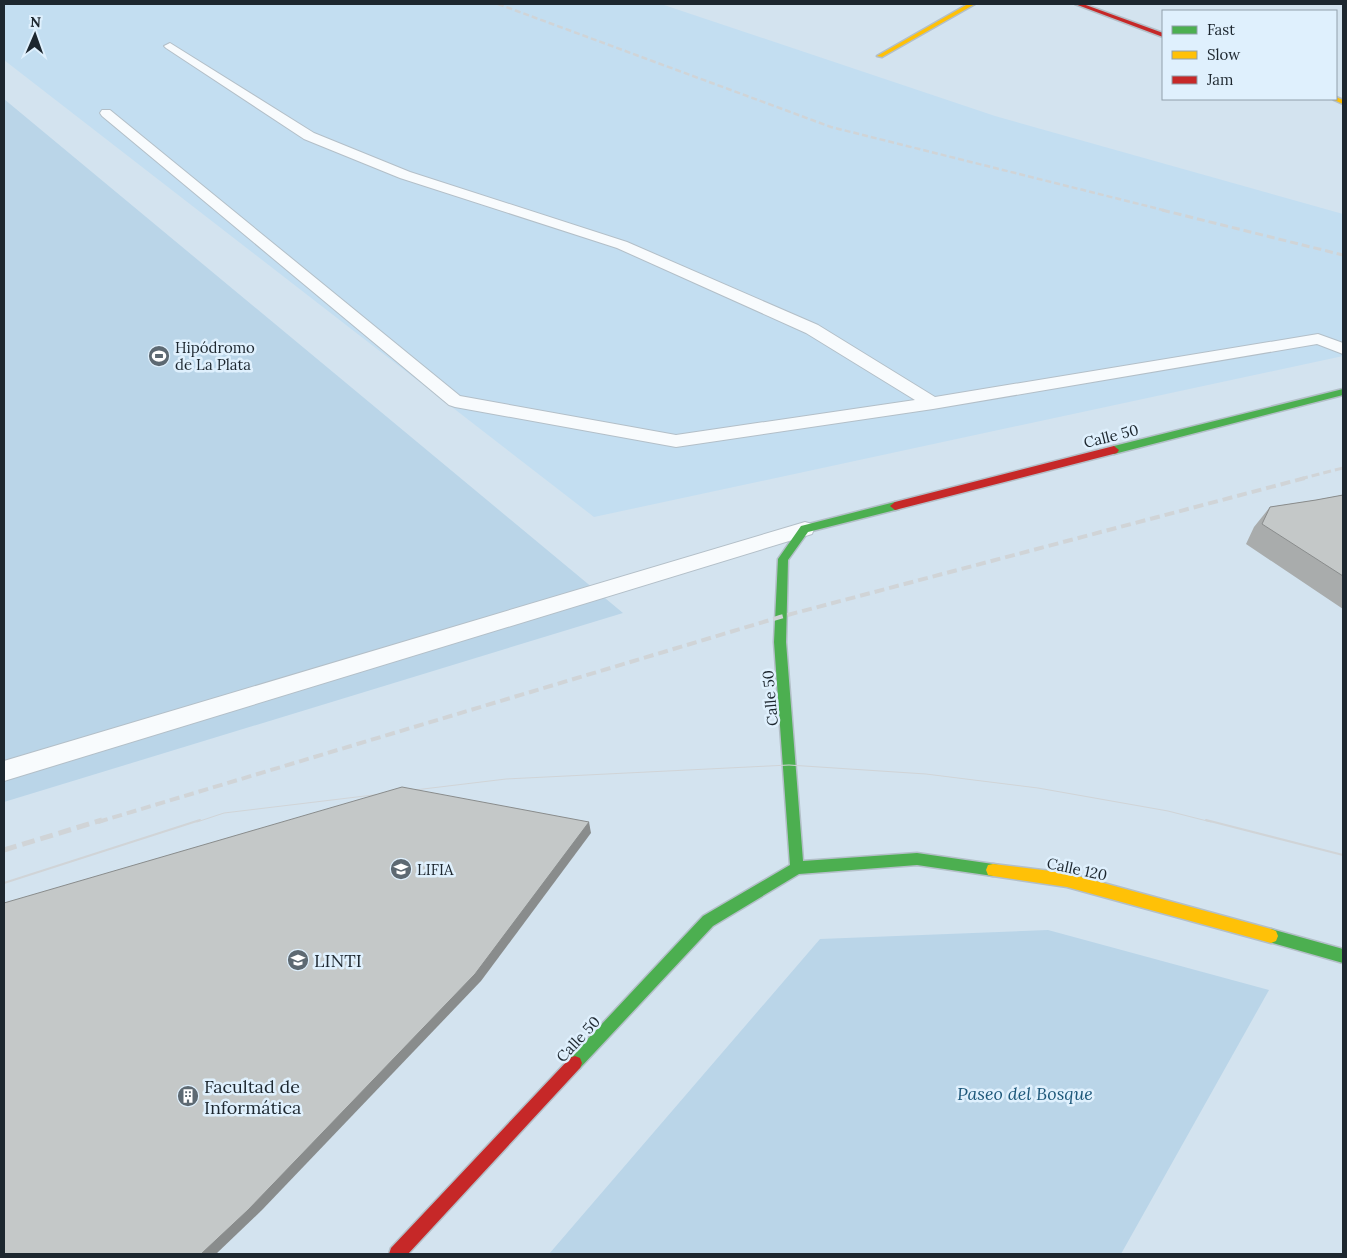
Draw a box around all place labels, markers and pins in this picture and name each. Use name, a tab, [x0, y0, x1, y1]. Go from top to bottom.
place label: Hipódromo de La Plata	[175, 338, 255, 374]
sports icon: Hipódromo de La Plata	[147, 344, 171, 368]
school or university icon: LIFIA	[389, 857, 413, 881]
place label: LIFIA	[417, 860, 454, 879]
school or university icon: LINTI	[286, 948, 310, 972]
place label: LINTI	[314, 949, 362, 972]
place label: Facultad de Informática	[204, 1075, 301, 1119]
building icon: Facultad de Informática	[176, 1084, 200, 1108]

